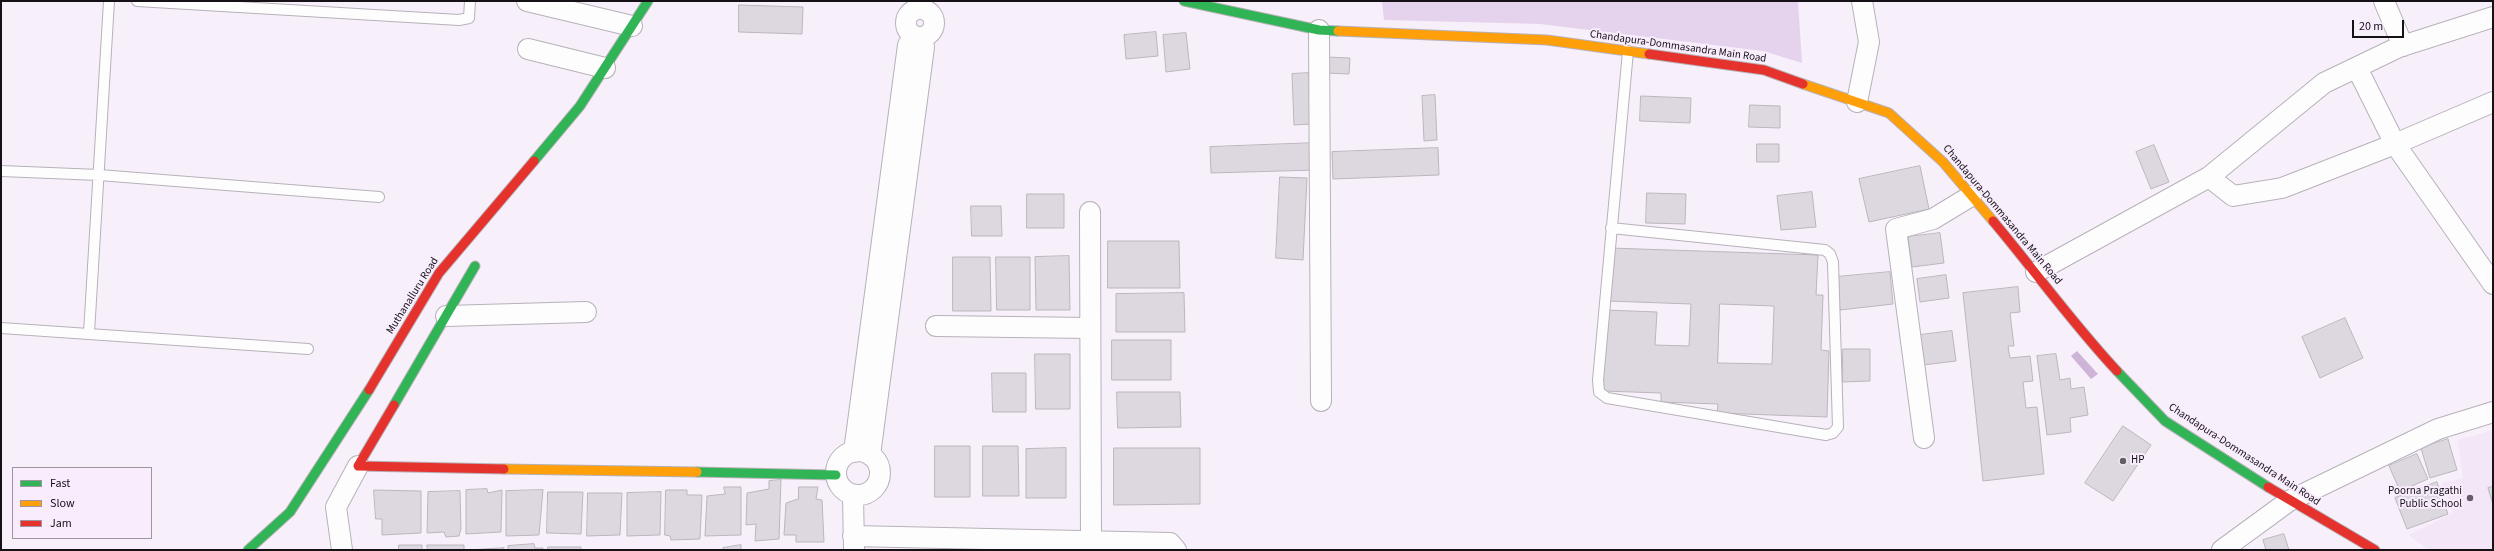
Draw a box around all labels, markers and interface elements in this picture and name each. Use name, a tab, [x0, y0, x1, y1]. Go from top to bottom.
scale bar	[2354, 12, 2406, 38]
text: 20 m	[2359, 18, 2383, 35]
street label: Chandapura-Dommasandra Main Road	[1589, 28, 1767, 66]
street label: Chandapura-Dommasandra Main Road	[1940, 142, 2064, 288]
street label: Muthanalluru Road	[384, 255, 442, 337]
street label: Chandapura-Dommasandra Main Road	[2166, 401, 2322, 509]
place label: HP	[2131, 454, 2144, 468]
marker: HP	[2118, 456, 2128, 466]
legend	[12, 467, 152, 539]
text: Fast	[50, 475, 70, 492]
place label: Poorna Pragathi Public School	[2388, 485, 2462, 511]
marker: Poorna Pragathi Public School	[2465, 493, 2475, 503]
text: Slow	[50, 495, 75, 512]
text: Jam	[50, 515, 72, 532]

